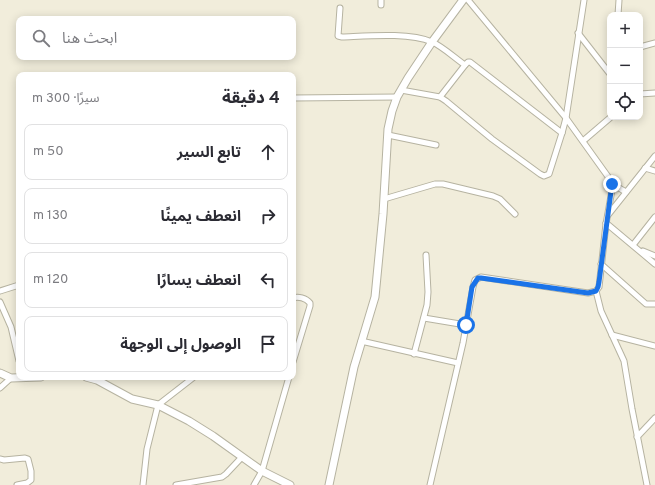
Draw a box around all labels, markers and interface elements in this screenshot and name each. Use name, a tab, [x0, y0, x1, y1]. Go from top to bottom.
map controls	[607, 12, 643, 120]
button: +	[607, 12, 643, 48]
search box	[16, 16, 296, 60]
icon: search	[30, 27, 52, 49]
text: ابحث هنا	[62, 30, 117, 49]
button: −	[607, 48, 643, 84]
button: locate	[607, 84, 643, 120]
text: 4 دقيقة	[222, 88, 280, 110]
text: سيرًا · 300 m	[32, 91, 99, 107]
icon: ahead	[257, 141, 279, 163]
text: 50 m	[33, 144, 63, 160]
text: تابع السير	[177, 144, 241, 163]
route end	[603, 175, 621, 193]
icon: right	[257, 205, 279, 227]
text: 130 m	[33, 208, 68, 224]
text: انعطف يمينًا	[161, 208, 241, 227]
icon: left	[257, 269, 279, 291]
text: 120 m	[33, 272, 68, 288]
text: انعطف يسارًا	[157, 272, 241, 291]
route start	[457, 316, 475, 334]
icon: arrive	[257, 333, 279, 355]
text: الوصول إلى الوجهة	[120, 336, 241, 355]

